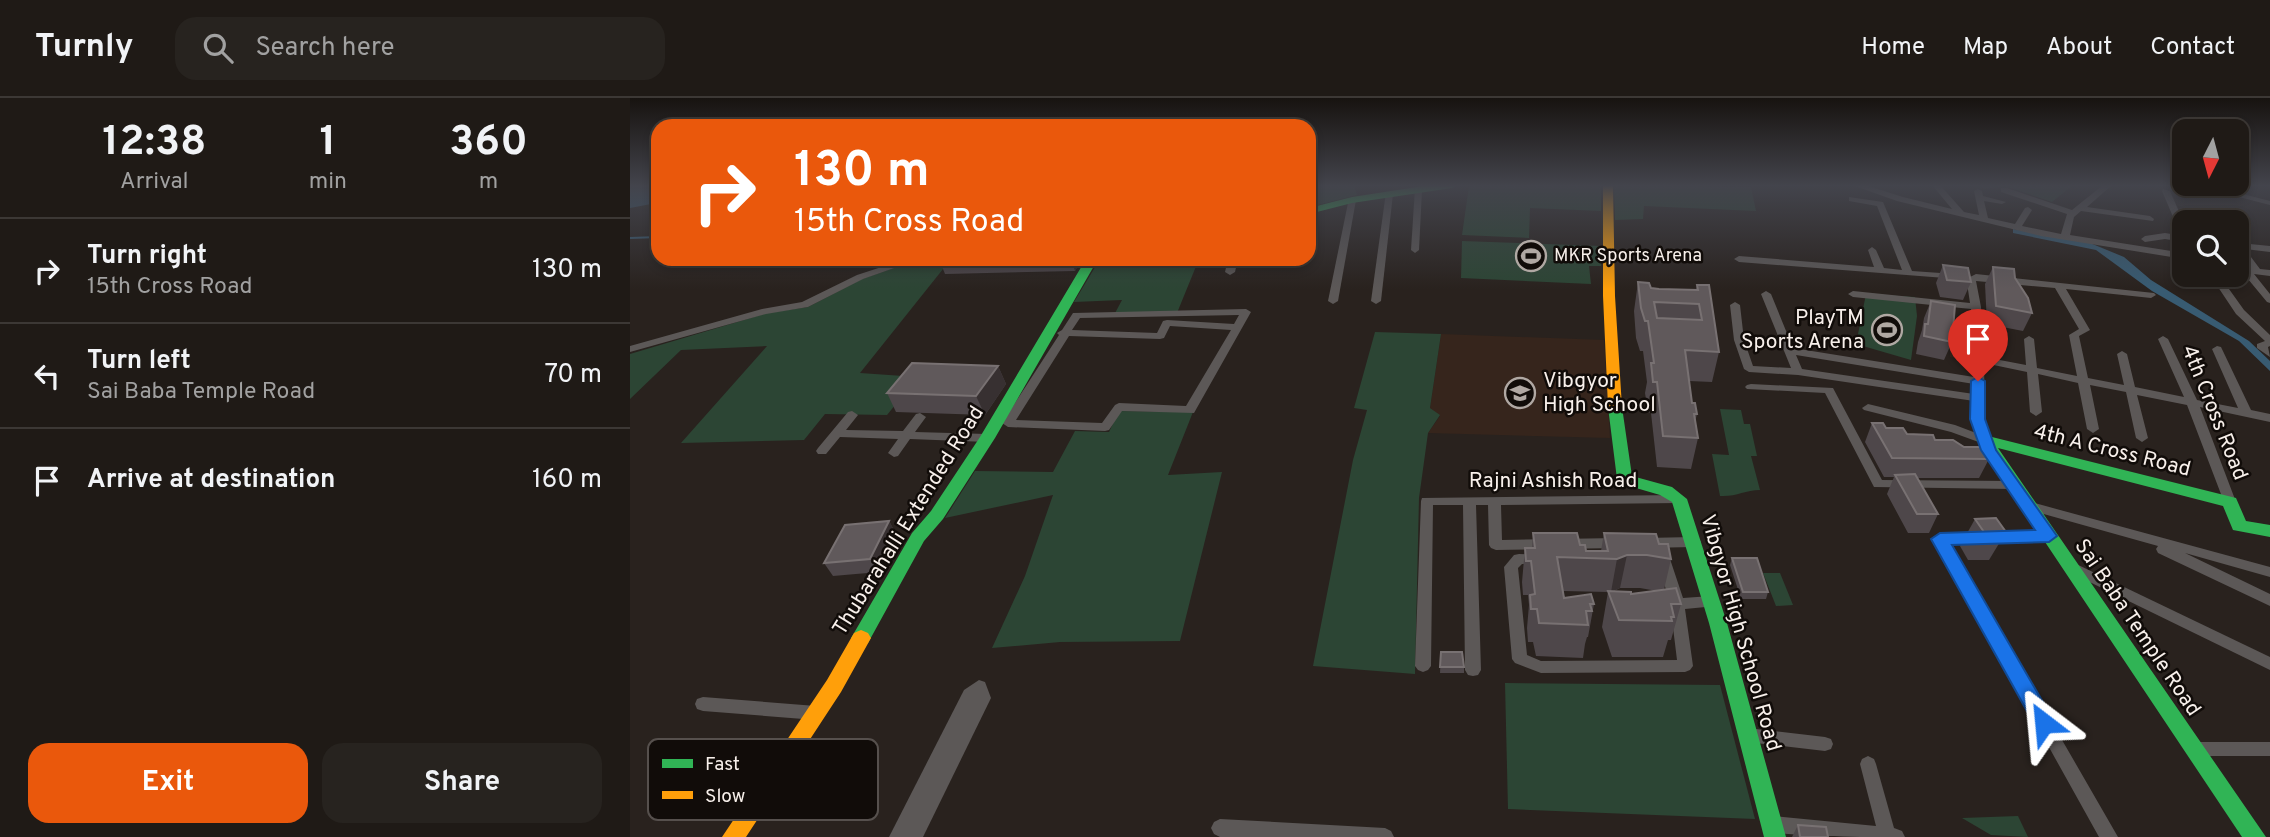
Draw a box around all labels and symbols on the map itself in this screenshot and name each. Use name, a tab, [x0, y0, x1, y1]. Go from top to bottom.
north arrow	[2172, 119, 2249, 196]
sports icon: MKR Sports Arena	[1514, 239, 1548, 273]
place label: MKR Sports Arena	[1554, 245, 1702, 268]
place label: PlayTM Sports Arena	[1741, 305, 1864, 356]
pin	[1948, 309, 2008, 381]
sports icon: PlayTM Sports Arena	[1870, 313, 1904, 347]
street label: 4th Cross Road	[2175, 342, 2253, 484]
place label: Vibgyor High School	[1543, 368, 1656, 419]
school or university icon: Vibgyor High School	[1503, 376, 1537, 410]
street label: Thubarahalli Extended Road	[827, 401, 991, 641]
street label: 4th A Cross Road	[2031, 418, 2193, 484]
street label: Rajni Ashish Road	[1469, 468, 1637, 495]
street label: Vibgyor High School Road	[1693, 511, 1787, 755]
street label: Sai Baba Temple Road	[2068, 534, 2206, 722]
position arrow	[2007, 686, 2081, 760]
legend	[648, 739, 878, 820]
text: Fast	[705, 753, 740, 777]
text: Slow	[705, 785, 745, 809]

